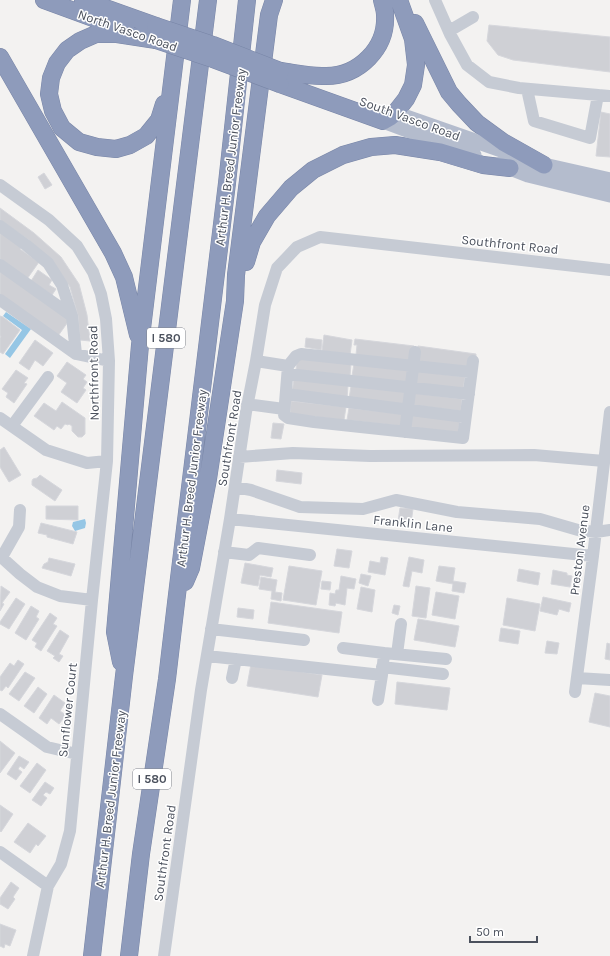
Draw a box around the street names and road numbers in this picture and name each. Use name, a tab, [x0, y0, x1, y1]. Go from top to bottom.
street label: North Vasco Road	[76, 6, 180, 55]
street label: Arthur H. Breed Junior Freeway	[212, 67, 249, 247]
street label: South Vasco Road	[357, 93, 462, 144]
street label: Southfront Road	[461, 232, 559, 257]
street label: Northfront Road	[85, 325, 102, 421]
road number: I 580	[147, 328, 185, 348]
street label: Arthur H. Breed Junior Freeway	[173, 388, 210, 568]
street label: Southfront Road	[214, 389, 245, 487]
street label: Preston Avenue	[566, 504, 593, 596]
street label: Franklin Lane	[372, 512, 454, 535]
street label: Sunflower Court	[55, 662, 80, 758]
street label: Arthur H. Breed Junior Freeway	[92, 709, 129, 889]
road number: I 580	[133, 769, 171, 789]
street label: Southfront Road	[150, 804, 179, 902]

